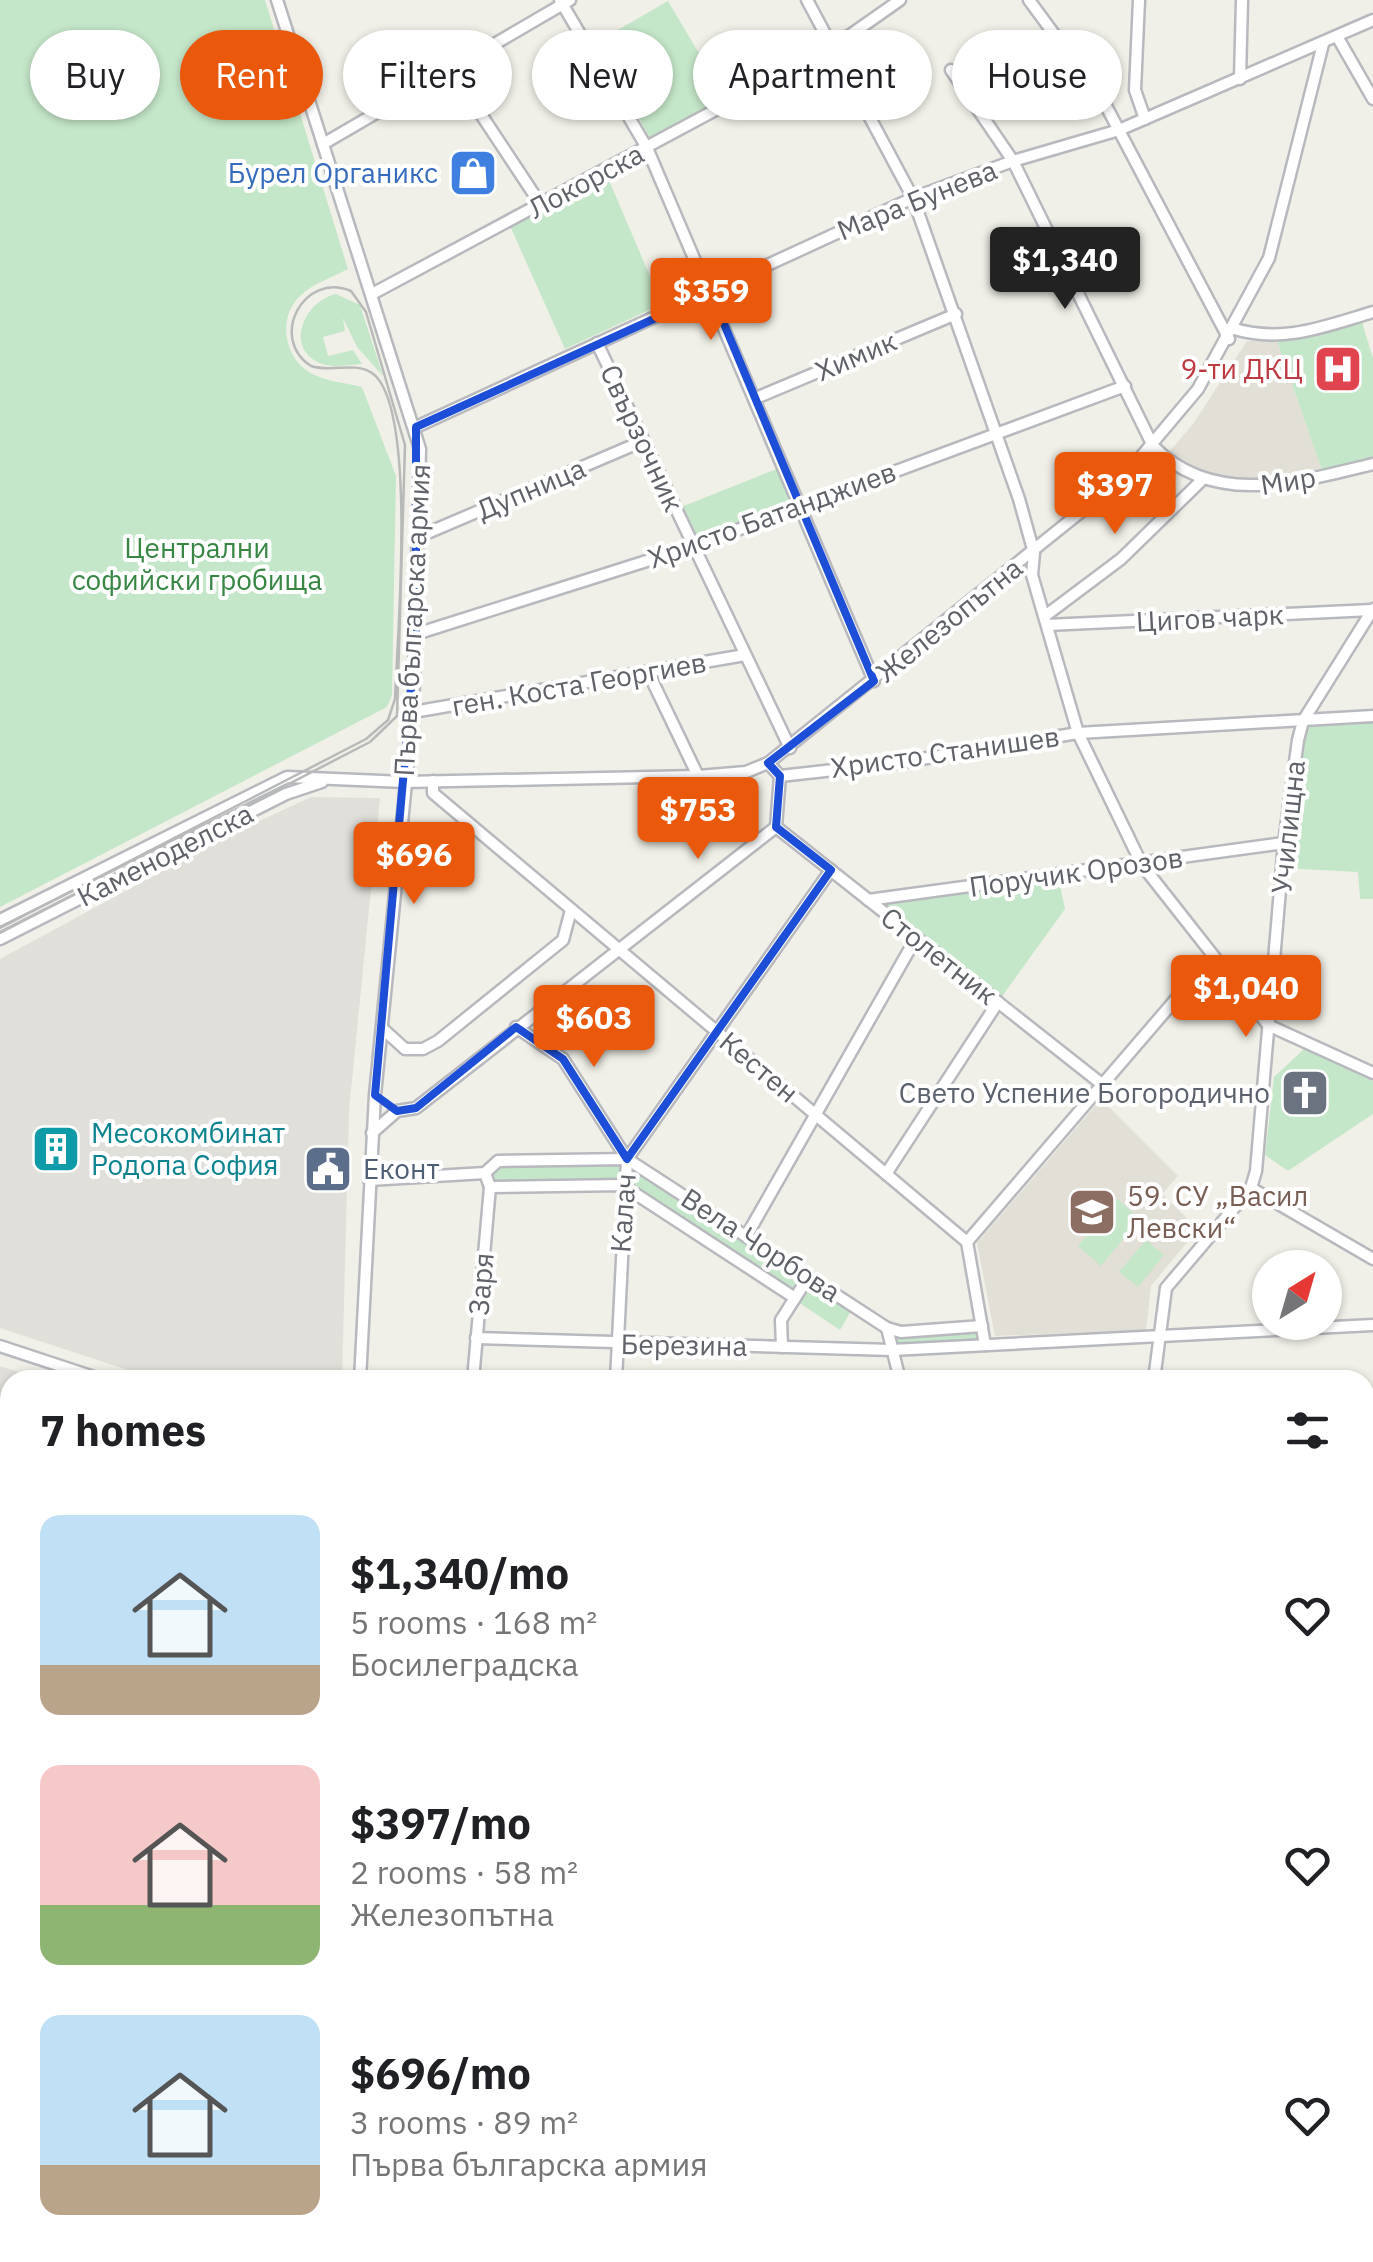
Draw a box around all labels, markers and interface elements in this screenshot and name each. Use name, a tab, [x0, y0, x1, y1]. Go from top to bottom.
chip: Buy	[30, 30, 160, 120]
chip: Rent	[180, 30, 323, 120]
chip: Filters	[343, 30, 512, 120]
chip: New	[532, 30, 673, 120]
chip: Apartment	[693, 30, 932, 120]
chip: House	[952, 30, 1122, 120]
street label: Локорска	[522, 135, 650, 226]
shop icon: Бурел Органикс	[447, 147, 499, 199]
street label: Мара Бунева	[831, 151, 1002, 248]
place label: Бурел Органикс	[228, 154, 438, 191]
pin: $1,340	[984, 227, 1146, 312]
text: $1,340	[1012, 238, 1118, 280]
pin: $359	[652, 258, 770, 343]
text: $359	[673, 269, 749, 311]
street label: Химик	[809, 322, 902, 389]
hospital icon: 9-ти ДКЦ	[1312, 343, 1364, 395]
place label: 9-ти ДКЦ	[1180, 350, 1303, 387]
street label: Свързочник	[592, 358, 693, 517]
street label: Дупница	[471, 449, 591, 528]
street label: Христо Батанджиев	[643, 452, 901, 577]
pin: $397	[1056, 452, 1174, 537]
street label: Мир	[1258, 458, 1318, 503]
street label: Първа българска армия	[385, 463, 438, 777]
text: $397	[1077, 463, 1153, 505]
park label: Централни софийски гробища	[72, 529, 322, 598]
street label: Железопътна	[868, 549, 1030, 690]
street label: Цигов чарк	[1135, 595, 1285, 640]
street label: ген. Коста Георгиев	[449, 643, 709, 724]
street label: Христо Станишев	[828, 717, 1062, 786]
street label: Училищна	[1262, 758, 1313, 896]
pin: $753	[639, 777, 757, 862]
text: $753	[660, 788, 736, 830]
street label: Каменоделска	[71, 794, 259, 915]
pin: $696	[355, 822, 473, 907]
text: $696	[376, 833, 452, 875]
street label: Поручик Орозов	[967, 838, 1185, 905]
street label: Столетник	[873, 898, 1005, 1013]
pin: $1,040	[1165, 955, 1327, 1040]
text: $1,040	[1193, 966, 1299, 1008]
pin: $603	[535, 985, 653, 1070]
text: $603	[556, 996, 632, 1038]
street label: Кестен	[712, 1023, 806, 1110]
church icon: Свето Успение Богородично	[1279, 1067, 1331, 1119]
place label: Свето Успение Богородично	[899, 1074, 1270, 1111]
place label: Месокомбинат Родопа София	[91, 1114, 285, 1183]
building icon: Месокомбинат Родопа София	[30, 1123, 82, 1175]
public building icon: Еконт	[302, 1143, 354, 1195]
place label: Еконт	[363, 1150, 440, 1187]
street label: Калач	[601, 1172, 644, 1254]
place label: 59. СУ „Васил Левски“	[1127, 1177, 1308, 1246]
street label: Вела Чорбова	[674, 1179, 848, 1310]
school or university icon: 59. СУ „Васил Левски“	[1066, 1186, 1118, 1238]
north arrow	[1252, 1250, 1342, 1340]
map controls	[1252, 1250, 1342, 1340]
street label: Заря	[459, 1251, 502, 1317]
street label: Березина	[620, 1325, 748, 1364]
text: 7 homes	[40, 1403, 206, 1458]
icon: filters	[1280, 1403, 1335, 1458]
text: $1,340/mo	[350, 1546, 569, 1601]
icon: home	[120, 1555, 240, 1675]
icon: heart	[1280, 1588, 1335, 1643]
text: 5 rooms · 168 m²	[350, 1601, 597, 1643]
text: Босилеградска	[350, 1643, 579, 1685]
text: $397/mo	[350, 1796, 531, 1851]
icon: home	[120, 1805, 240, 1925]
icon: heart	[1280, 1838, 1335, 1893]
text: 2 rooms · 58 m²	[350, 1851, 578, 1893]
text: Железопътна	[350, 1893, 554, 1935]
text: $696/mo	[350, 2046, 531, 2101]
icon: home	[120, 2055, 240, 2175]
icon: heart	[1280, 2088, 1335, 2143]
text: 3 rooms · 89 m²	[350, 2101, 578, 2143]
text: Първа българска армия	[350, 2143, 708, 2185]

